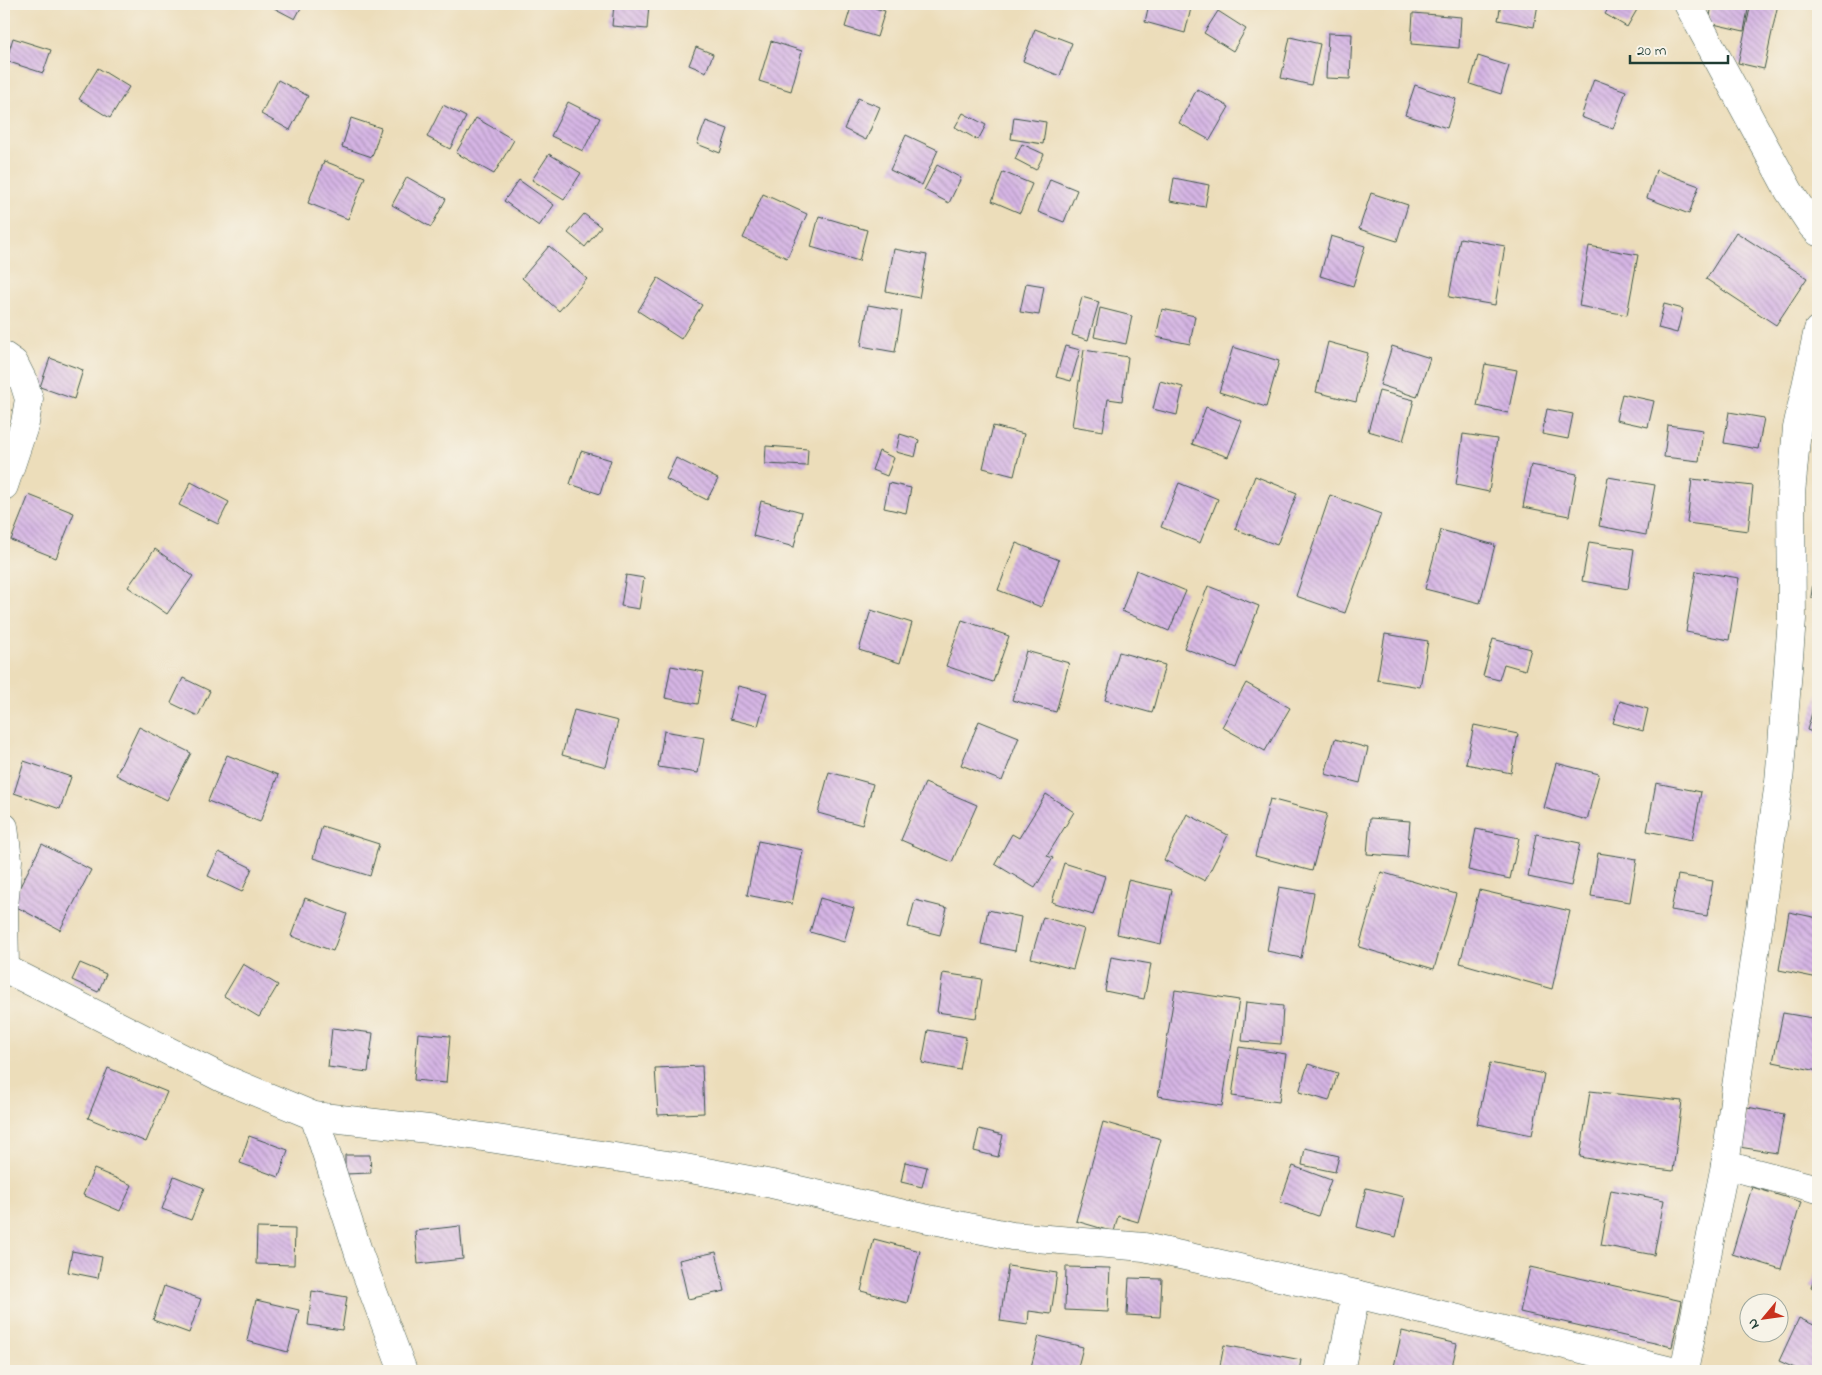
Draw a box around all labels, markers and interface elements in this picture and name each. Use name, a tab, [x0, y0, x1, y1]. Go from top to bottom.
scale bar	[1630, 32, 1727, 64]
text: 20 m	[1637, 40, 1667, 62]
north arrow	[1740, 1292, 1790, 1342]
text: N	[1742, 1314, 1765, 1333]

